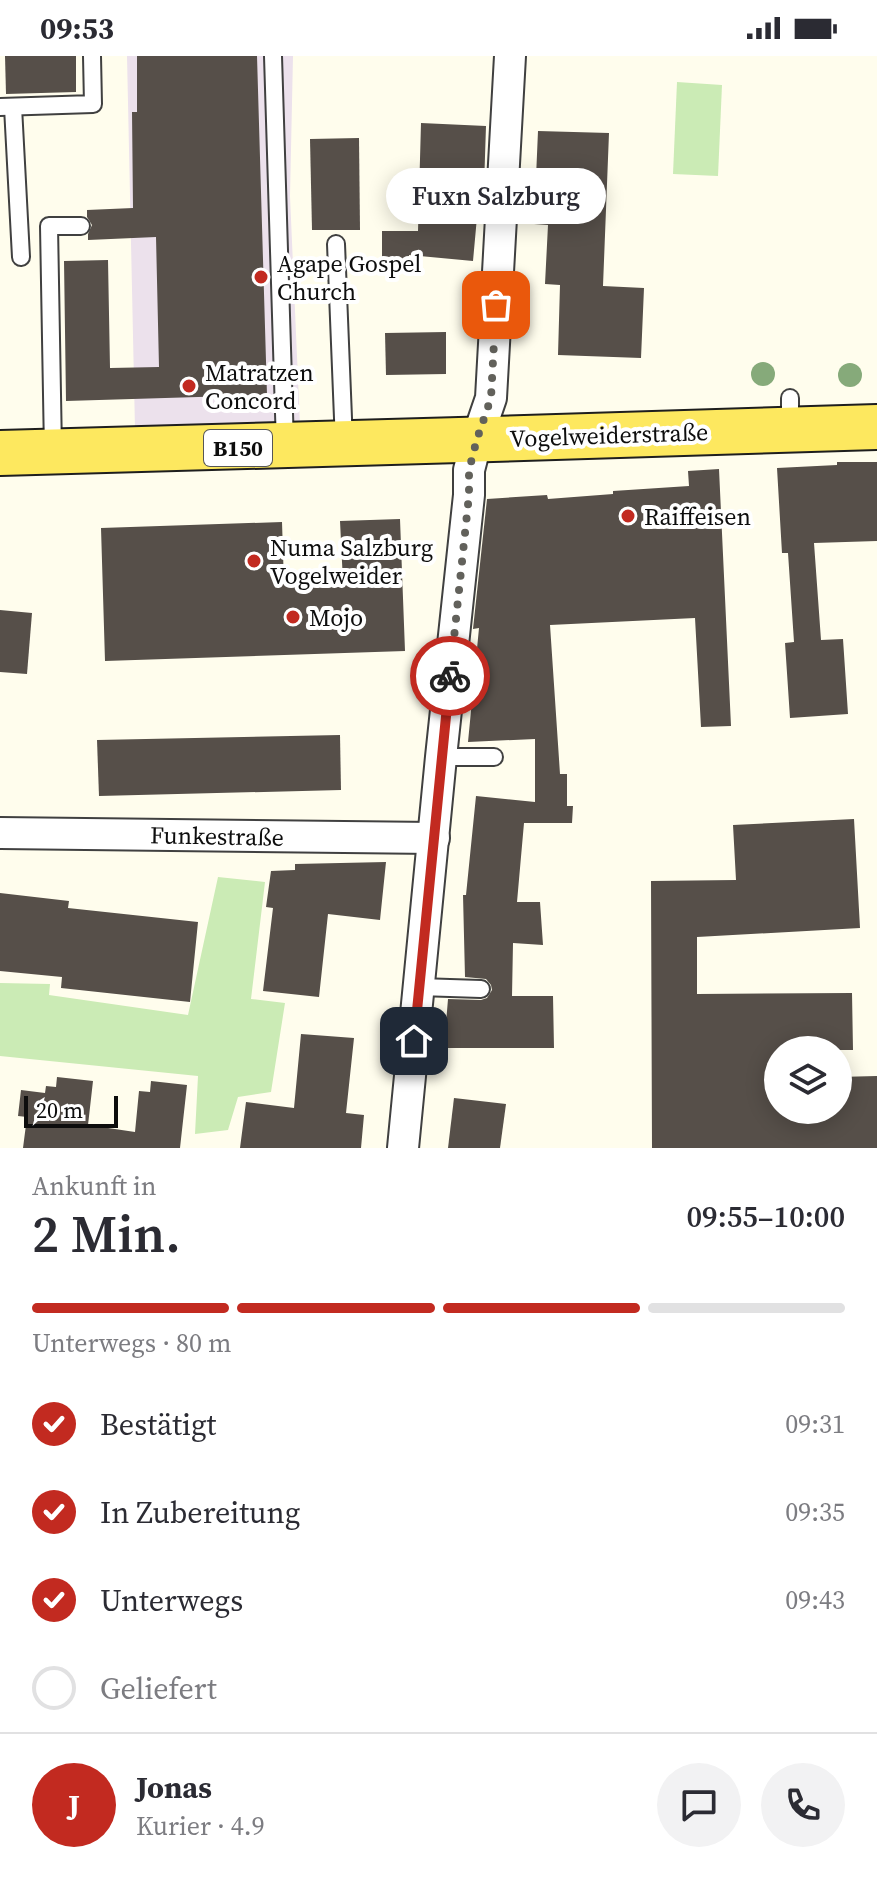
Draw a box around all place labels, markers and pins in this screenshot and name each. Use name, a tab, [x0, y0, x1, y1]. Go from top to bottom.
callout: Fuxn Salzburg	[386, 169, 606, 225]
place label: Agape Gospel Church	[277, 247, 421, 308]
marker: Agape Gospel Church	[252, 268, 270, 286]
pin	[462, 271, 530, 339]
place label: Matratzen Concord	[205, 356, 314, 417]
marker: Matratzen Concord	[180, 377, 198, 395]
place label: Raiffeisen	[644, 500, 751, 533]
marker: Raiffeisen	[619, 507, 637, 525]
place label: Numa Salzburg Vogelweider	[270, 531, 433, 592]
marker: Numa Salzburg Vogelweider	[245, 552, 263, 570]
place label: Mojo	[309, 601, 363, 634]
marker: Mojo	[284, 608, 302, 626]
pin	[380, 1007, 448, 1075]

